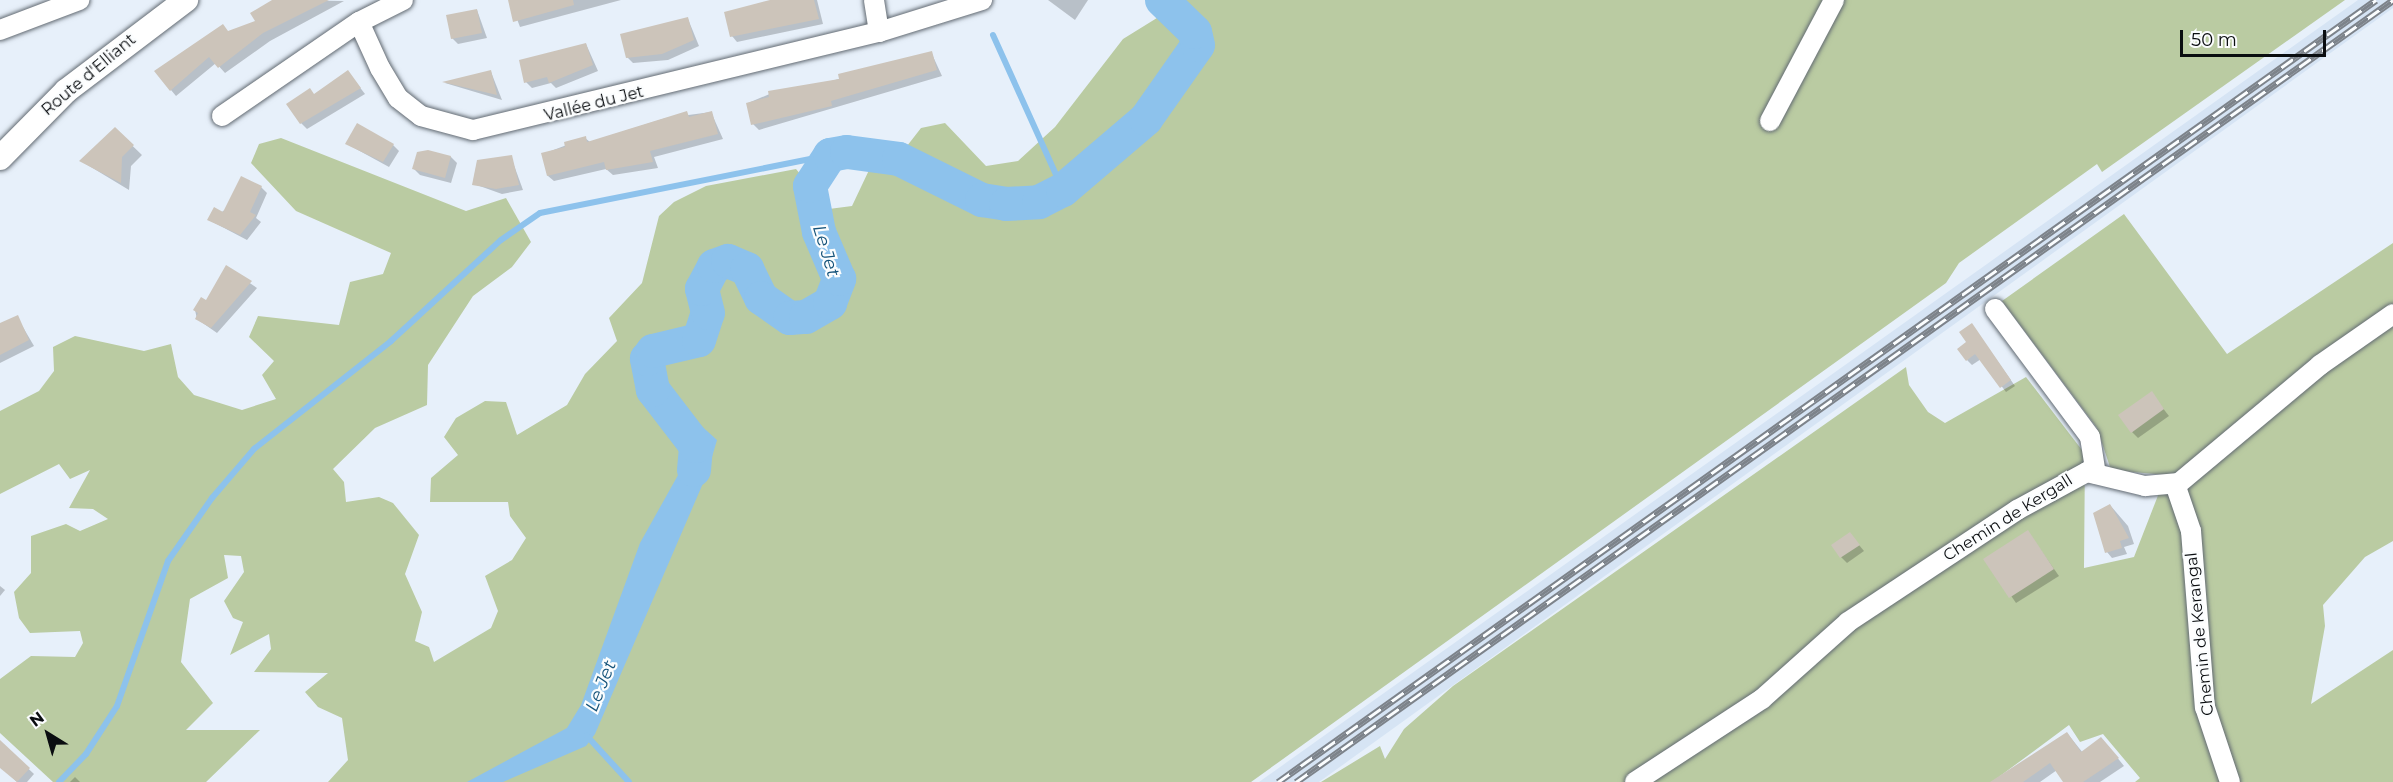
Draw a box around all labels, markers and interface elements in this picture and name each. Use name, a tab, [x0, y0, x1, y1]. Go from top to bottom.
scale bar	[2183, 18, 2328, 56]
text: 50 m	[2191, 29, 2237, 51]
street label: Route d'Elliant	[38, 30, 140, 120]
street label: Vallée du Jet	[542, 82, 646, 126]
water label: Le Jet	[808, 222, 844, 280]
street label: Chemin de Kergall	[1940, 470, 2076, 566]
street label: Chemin de Kerangal	[2182, 551, 2218, 717]
water label: Le Jet	[581, 657, 621, 715]
north arrow	[18, 704, 78, 764]
text: N	[26, 708, 48, 731]

